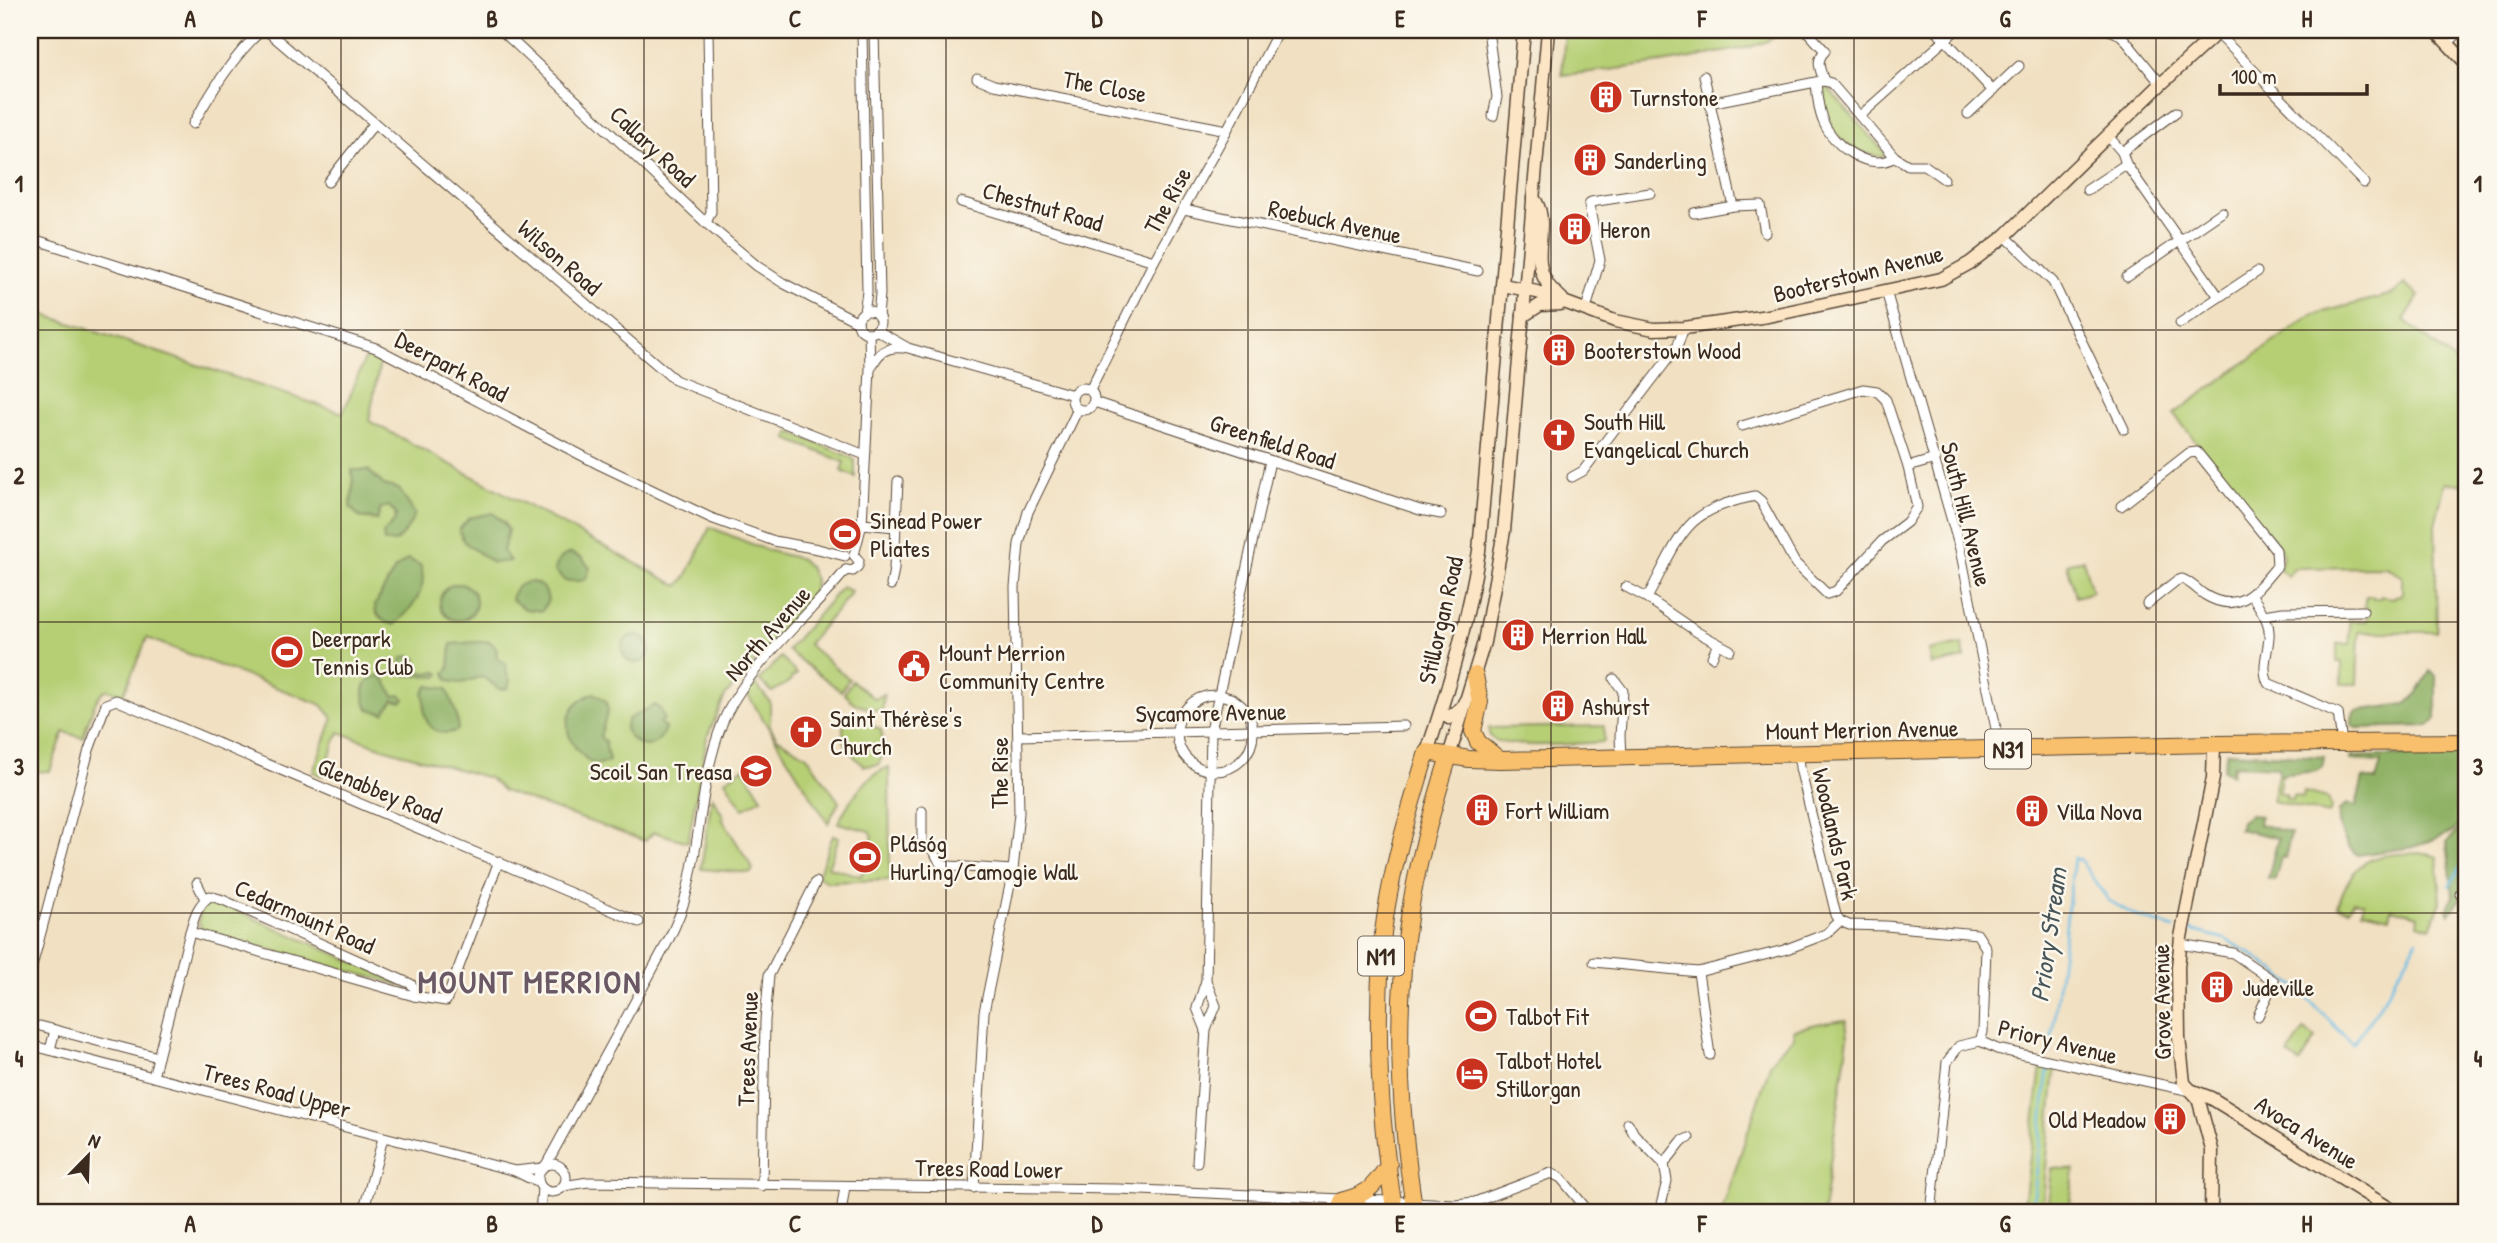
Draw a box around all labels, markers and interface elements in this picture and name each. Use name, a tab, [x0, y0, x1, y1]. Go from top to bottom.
text: A	[184, 3, 196, 34]
text: B	[486, 3, 498, 34]
text: C	[789, 3, 801, 34]
text: D	[1092, 3, 1104, 34]
text: E	[1395, 3, 1406, 34]
text: F	[1697, 3, 1708, 34]
text: G	[1999, 3, 2011, 34]
text: H	[2302, 3, 2313, 34]
scale bar	[2220, 52, 2368, 96]
street label: The Close	[1061, 62, 1150, 110]
text: 100 m	[2231, 62, 2277, 91]
building icon: Turnstone	[1587, 78, 1625, 116]
place label: Turnstone	[1630, 81, 1719, 113]
street label: Callary Road	[603, 98, 703, 194]
building icon: Sanderling	[1571, 141, 1609, 179]
place label: Sanderling	[1614, 144, 1707, 176]
street label: The Rise	[1136, 161, 1199, 239]
text: 1	[15, 168, 23, 199]
text: 1	[2474, 168, 2482, 199]
street label: Chestnut Road	[979, 174, 1107, 238]
street label: Roebuck Avenue	[1266, 191, 1405, 251]
building icon: Heron	[1556, 210, 1594, 248]
street label: Wilson Road	[511, 212, 609, 302]
place label: Heron	[1600, 213, 1651, 245]
street label: Booterstown Avenue	[1770, 236, 1947, 310]
street label: Deerpark Road	[390, 323, 514, 409]
building icon: Booterstown Wood	[1540, 331, 1578, 369]
place label: Booterstown Wood	[1584, 334, 1741, 366]
place label: South Hill Evangelical Church	[1584, 405, 1749, 465]
street label: Greenfield Road	[1206, 406, 1340, 476]
church icon: South Hill Evangelical Church	[1540, 416, 1578, 454]
street label: South Hill Avenue	[1934, 439, 2000, 590]
text: 2	[14, 460, 25, 491]
text: 2	[2473, 460, 2484, 491]
place label: Sinead Power Pliates	[870, 504, 982, 564]
sports icon: Sinead Power Pliates	[826, 515, 864, 553]
street label: Stillorgan Road	[1410, 553, 1470, 687]
street label: North Avenue	[717, 578, 818, 687]
building icon: Merrion Hall	[1499, 616, 1537, 654]
place label: Merrion Hall	[1542, 619, 1647, 651]
place label: Deerpark Tennis Club	[312, 622, 414, 682]
sports icon: Deerpark Tennis Club	[268, 633, 306, 671]
place label: Mount Merrion Community Centre	[939, 636, 1105, 696]
public building icon: Mount Merrion Community Centre	[895, 647, 933, 685]
building icon: Ashurst	[1539, 687, 1577, 725]
place label: Ashurst	[1582, 690, 1650, 722]
street label: Sycamore Avenue	[1135, 695, 1287, 729]
place label: Saint Thérèse's Church	[830, 702, 962, 762]
street label: Mount Merrion Avenue	[1765, 711, 1959, 747]
church icon: Saint Thérèse's Church	[787, 713, 825, 751]
road number: N31	[1985, 730, 2031, 768]
street label: The Rise	[983, 737, 1015, 809]
street label: Glenabbey Road	[313, 749, 447, 831]
text: 3	[14, 751, 24, 782]
text: 3	[2473, 751, 2483, 782]
school or university icon: Scoil San Treasa	[737, 752, 775, 790]
place label: Scoil San Treasa	[590, 755, 732, 787]
street label: Woodlands Park	[1805, 765, 1867, 903]
building icon: Fort William	[1463, 791, 1501, 829]
building icon: Villa Nova	[2013, 792, 2051, 830]
place label: Fort William	[1505, 794, 1609, 826]
place label: Villa Nova	[2056, 795, 2142, 827]
place label: Plásóg Hurling/Camogie Wall	[890, 827, 1078, 887]
sports icon: Plásóg Hurling/Camogie Wall	[846, 838, 884, 876]
water label: Priory Stream	[2021, 864, 2076, 1004]
street label: Cedarmount Road	[230, 871, 380, 961]
road number: N11	[1358, 937, 1404, 976]
street label: Grove Avenue	[2144, 943, 2178, 1060]
district label: MOUNT MERRION	[418, 960, 642, 1003]
building icon: Judeville	[2198, 968, 2236, 1006]
place label: Judeville	[2242, 971, 2315, 1003]
street label: Trees Avenue	[729, 990, 765, 1107]
sports icon: Talbot Fit	[1462, 997, 1500, 1035]
place label: Talbot Fit	[1506, 1000, 1590, 1032]
street label: Priory Avenue	[1995, 1011, 2121, 1071]
text: 4	[15, 1043, 24, 1074]
text: 4	[2474, 1043, 2483, 1074]
place label: Talbot Hotel Stillorgan	[1496, 1044, 1602, 1104]
street label: Trees Road Upper	[200, 1055, 354, 1125]
hotel icon: Talbot Hotel Stillorgan	[1453, 1055, 1491, 1093]
street label: Avoca Avenue	[2249, 1088, 2365, 1177]
building icon: Old Meadow	[2151, 1100, 2189, 1138]
place label: Old Meadow	[2048, 1103, 2146, 1135]
north arrow	[52, 1120, 122, 1190]
text: N	[85, 1126, 104, 1154]
street label: Trees Road Lower	[915, 1151, 1063, 1185]
text: A	[184, 1208, 196, 1239]
text: B	[486, 1208, 498, 1239]
text: C	[789, 1208, 801, 1239]
text: D	[1092, 1208, 1104, 1239]
text: E	[1395, 1208, 1406, 1239]
text: F	[1697, 1208, 1708, 1239]
text: G	[1999, 1208, 2011, 1239]
text: H	[2302, 1208, 2313, 1239]

